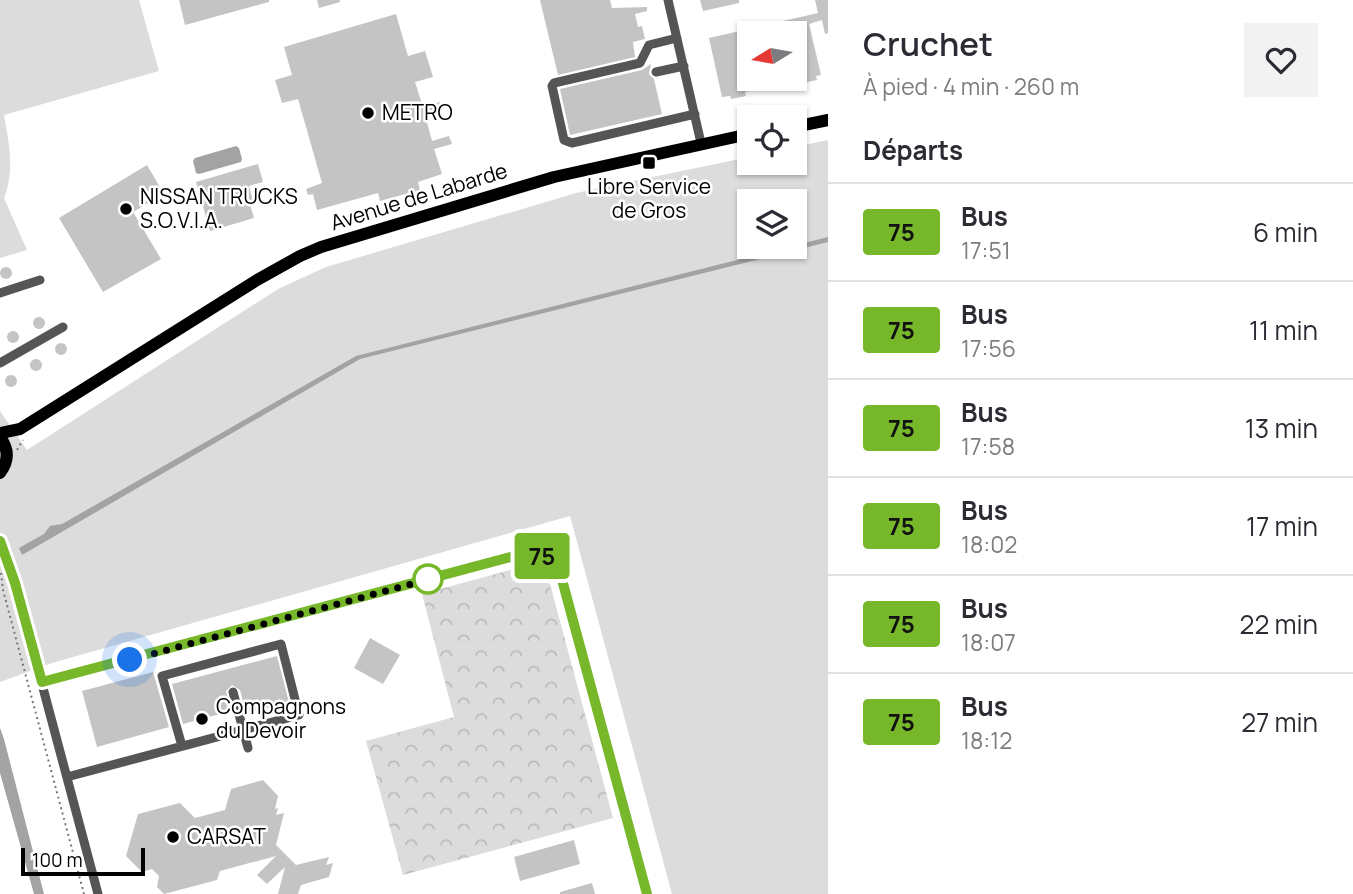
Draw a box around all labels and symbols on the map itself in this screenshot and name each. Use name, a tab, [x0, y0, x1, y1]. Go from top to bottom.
north arrow	[737, 21, 807, 91]
place label: METRO	[382, 98, 453, 126]
marker: METRO	[360, 105, 376, 121]
marker: Libre Service de Gros	[641, 155, 657, 171]
street label: Avenue de Labarde	[327, 156, 511, 236]
place label: Libre Service de Gros	[587, 172, 711, 224]
place label: NISSAN TRUCKS S.O.V.I.A.	[140, 182, 298, 234]
marker: NISSAN TRUCKS S.O.V.I.A.	[118, 201, 134, 217]
line badge: 75	[510, 533, 574, 579]
unlabelled marker	[413, 564, 443, 594]
your location	[112, 642, 147, 677]
place label: Compagnons du Devoir	[216, 692, 346, 744]
marker: Compagnons du Devoir	[194, 711, 210, 727]
place label: CARSAT	[187, 822, 266, 850]
marker: CARSAT	[165, 829, 181, 845]
scale bar	[21, 845, 145, 877]

